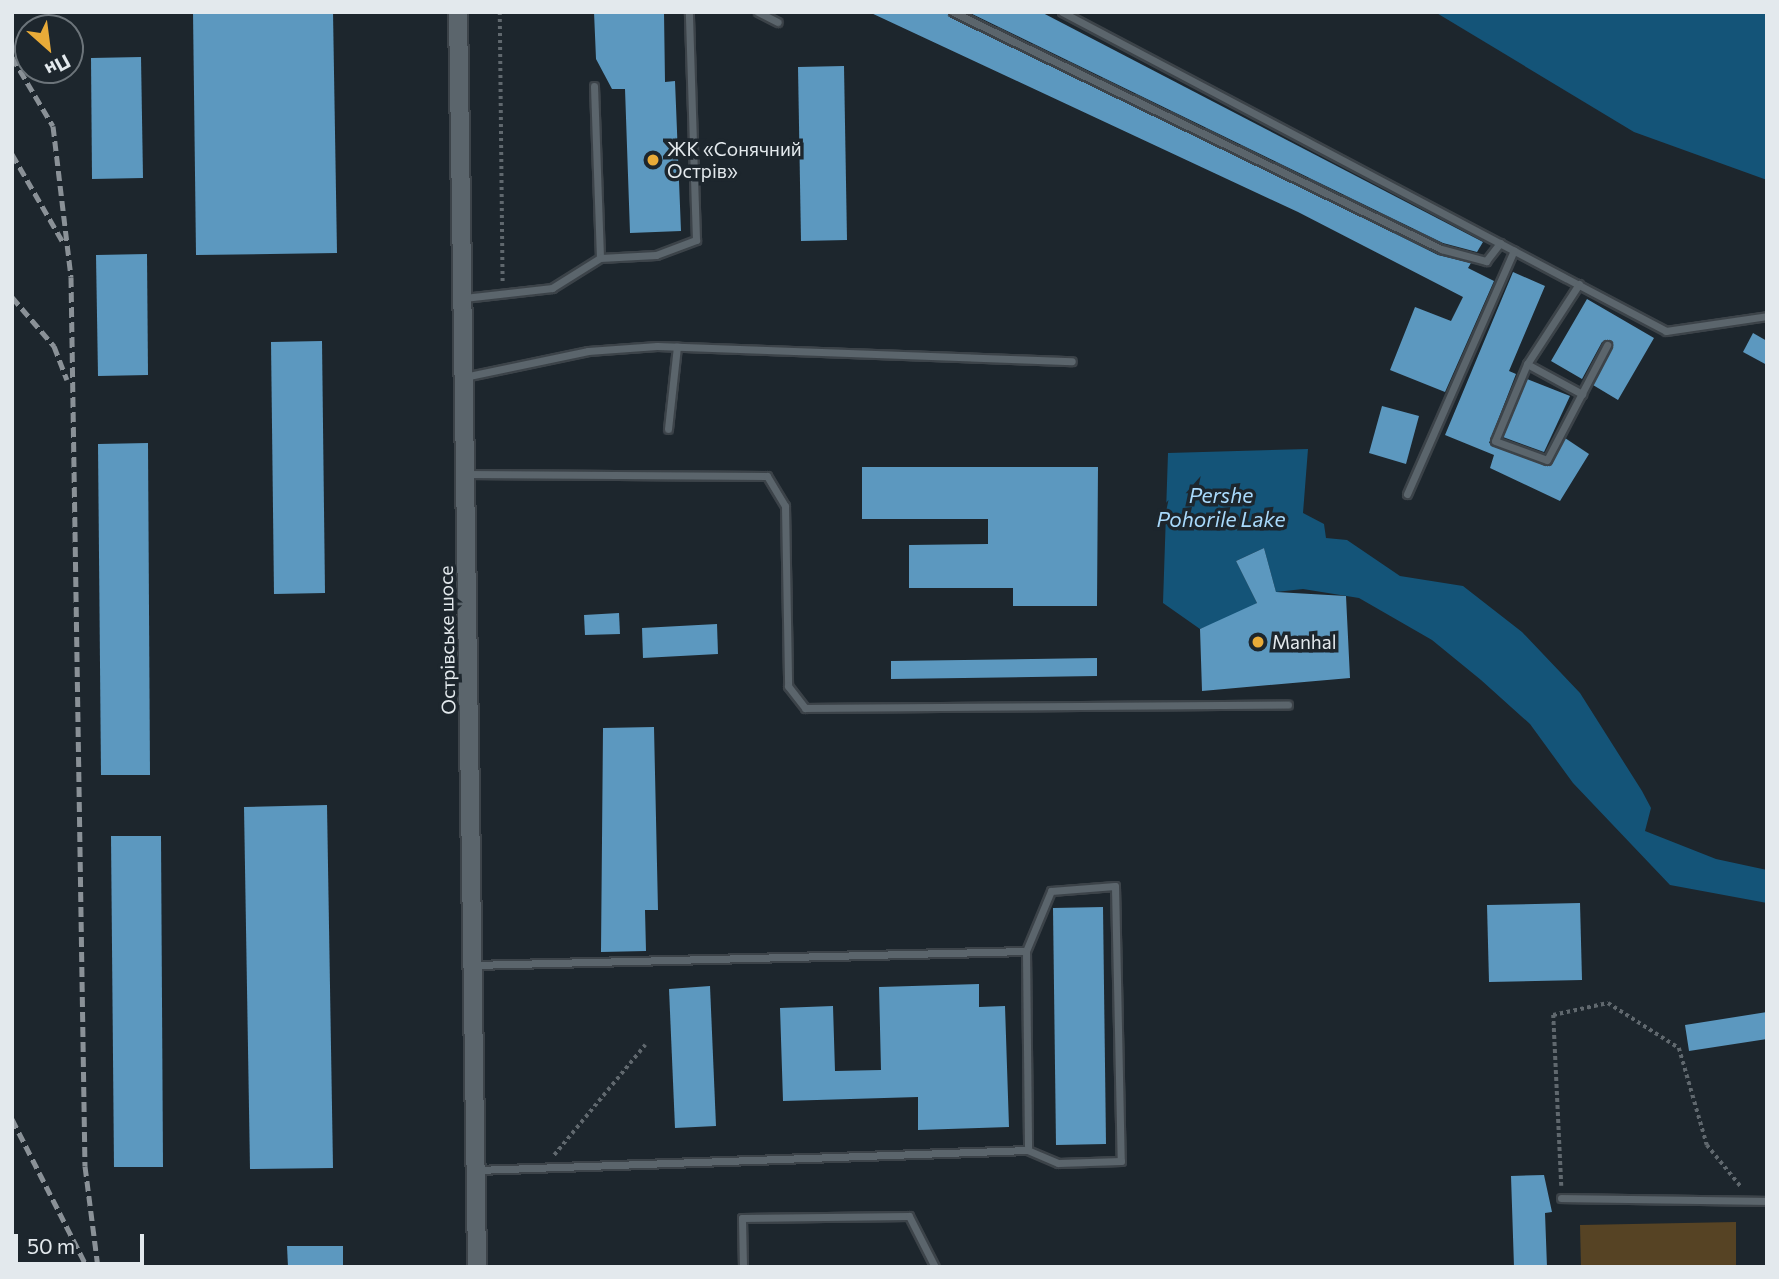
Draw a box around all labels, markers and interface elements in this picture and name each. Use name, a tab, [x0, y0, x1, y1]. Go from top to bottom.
north arrow	[14, 14, 84, 84]
text: Пн	[42, 50, 75, 82]
place label: ЖК «Сонячний Острів»	[667, 138, 802, 182]
marker: ЖК «Сонячний Острів»	[645, 152, 661, 168]
water label: Pershe Pohorile Lake	[1156, 482, 1286, 532]
street label: Острівське шосе	[434, 565, 460, 715]
place label: Manhal	[1272, 631, 1336, 653]
marker: Manhal	[1250, 634, 1266, 650]
scale bar	[18, 1220, 147, 1264]
text: 50 m	[27, 1233, 75, 1258]

